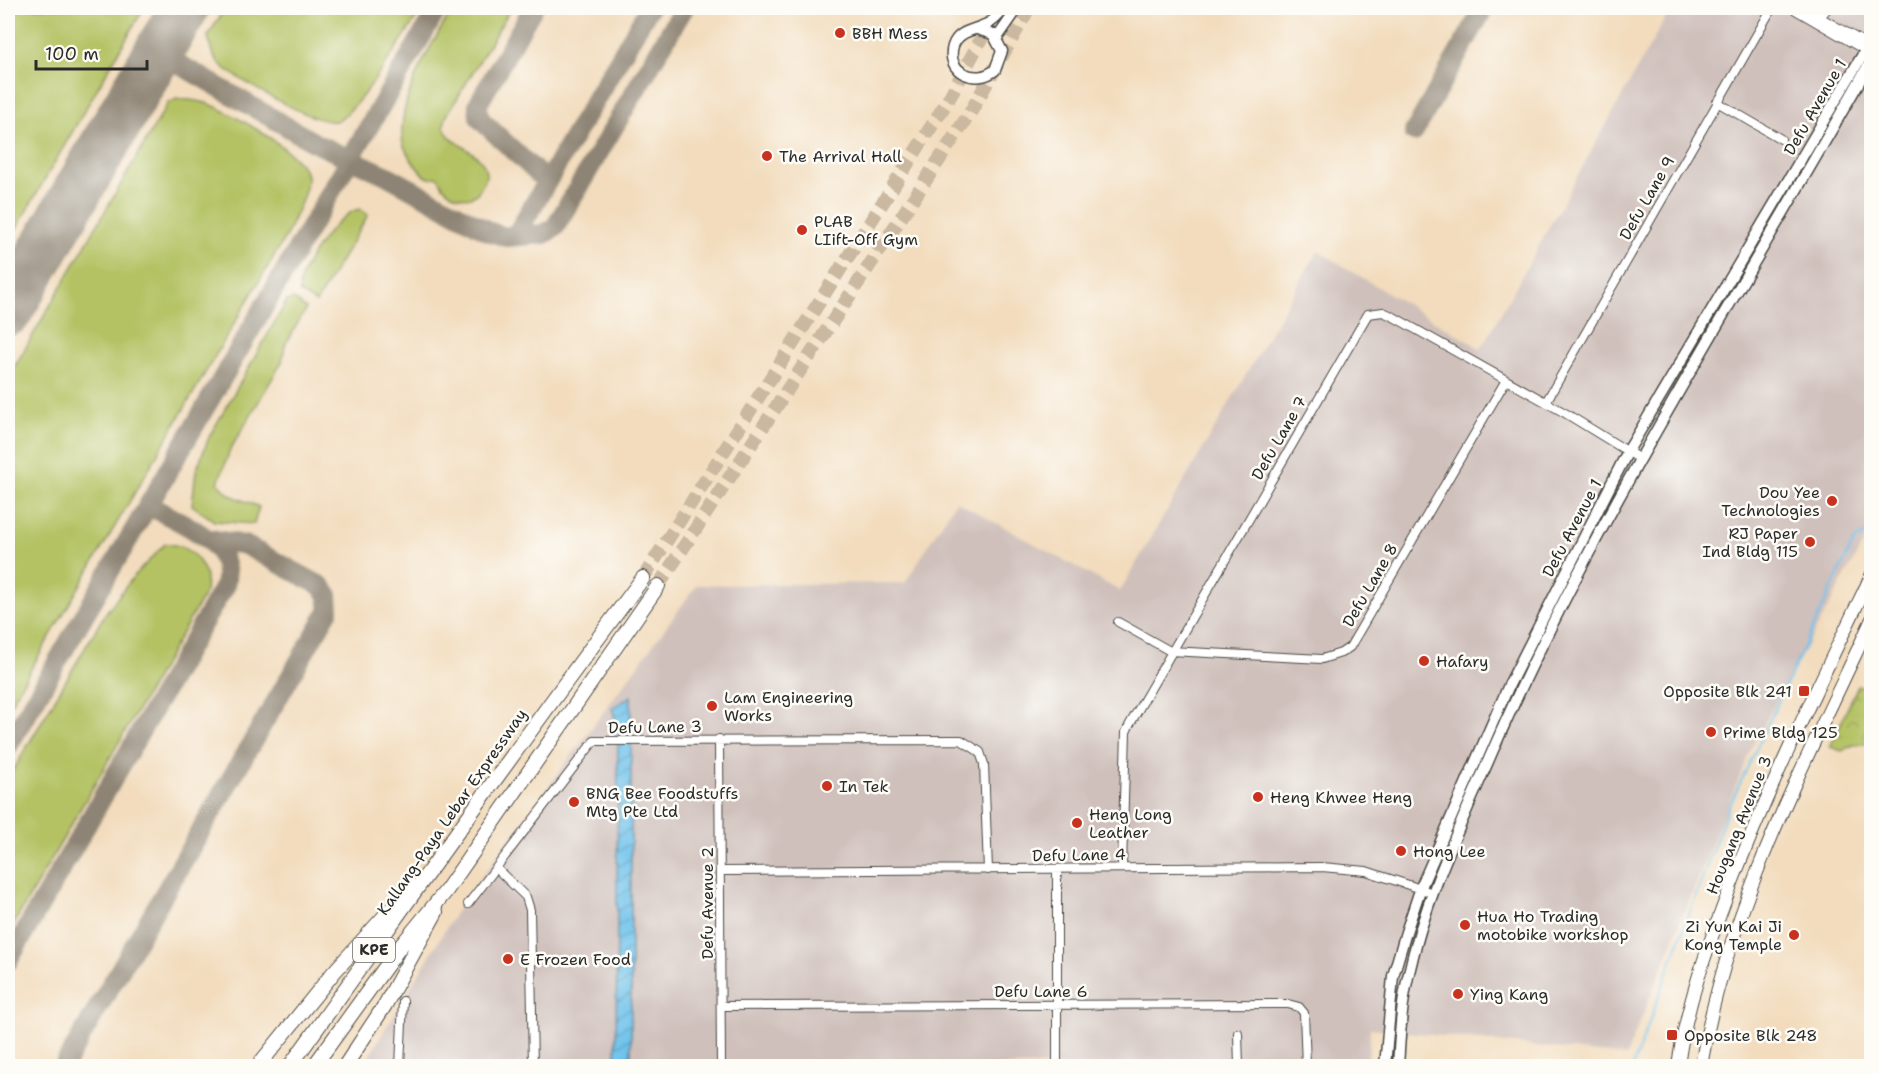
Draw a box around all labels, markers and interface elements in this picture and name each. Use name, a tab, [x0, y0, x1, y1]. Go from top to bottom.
place label: BBH Mess	[852, 23, 928, 44]
marker: BBH Mess	[833, 26, 847, 40]
scale bar	[36, 33, 147, 71]
text: 100 m	[45, 42, 99, 66]
street label: Defu Avenue 1	[1779, 55, 1851, 159]
place label: The Arrival Hall	[779, 146, 902, 167]
marker: The Arrival Hall	[760, 149, 774, 163]
street label: Defu Lane 9	[1615, 152, 1679, 244]
place label: PLAB LIift-Off Gym	[814, 211, 918, 250]
marker: PLAB LIift-Off Gym	[795, 223, 809, 237]
street label: Defu Lane 7	[1247, 392, 1311, 484]
street label: Defu Avenue 1	[1537, 475, 1607, 581]
place label: Dou Yee Technologies	[1721, 482, 1820, 521]
marker: Dou Yee Technologies	[1825, 494, 1839, 508]
place label: RJ Paper Ind Bldg 115	[1702, 523, 1798, 562]
marker: RJ Paper Ind Bldg 115	[1803, 535, 1817, 549]
street label: Defu Lane 8	[1338, 539, 1402, 631]
place label: Hafary	[1436, 651, 1488, 672]
marker: Hafary	[1417, 654, 1431, 668]
place label: Opposite Blk 241	[1663, 681, 1792, 702]
marker: Opposite Blk 241	[1797, 684, 1811, 698]
place label: Lam Engineering Works	[724, 687, 853, 726]
marker: Lam Engineering Works	[705, 699, 719, 713]
street label: Kallang-Paya Lebar Expressway	[372, 705, 532, 919]
street label: Defu Lane 3	[608, 716, 702, 738]
place label: Prime Bldg 125	[1723, 722, 1838, 743]
marker: Prime Bldg 125	[1704, 725, 1718, 739]
street label: Hougang Avenue 3	[1702, 752, 1776, 898]
place label: In Tek	[839, 776, 889, 797]
marker: In Tek	[820, 779, 834, 793]
place label: BNG Bee Foodstuffs Mtg Pte Ltd	[586, 783, 739, 822]
place label: Heng Khwee Heng	[1270, 787, 1412, 808]
marker: Heng Khwee Heng	[1251, 790, 1265, 804]
marker: BNG Bee Foodstuffs Mtg Pte Ltd	[567, 795, 581, 809]
place label: Heng Long Leather	[1089, 804, 1172, 843]
marker: Heng Long Leather	[1070, 816, 1084, 830]
place label: Hong Lee	[1413, 841, 1486, 862]
street label: Defu Lane 4	[1032, 844, 1126, 866]
marker: Hong Lee	[1394, 844, 1408, 858]
street label: Defu Avenue 2	[697, 847, 718, 959]
place label: Hua Ho Trading motobike workshop	[1477, 906, 1628, 945]
place label: Zi Yun Kai Ji Kong Temple	[1685, 916, 1782, 955]
marker: Hua Ho Trading motobike workshop	[1458, 918, 1472, 932]
marker: Zi Yun Kai Ji Kong Temple	[1787, 928, 1801, 942]
road number: KPE	[353, 938, 395, 962]
place label: E Frozen Food	[520, 949, 631, 970]
marker: E Frozen Food	[501, 952, 515, 966]
street label: Defu Lane 6	[994, 981, 1088, 1002]
place label: Ying Kang	[1470, 984, 1548, 1005]
marker: Ying Kang	[1451, 987, 1465, 1001]
place label: Opposite Blk 248	[1684, 1025, 1818, 1046]
marker: Opposite Blk 248	[1665, 1028, 1679, 1042]

